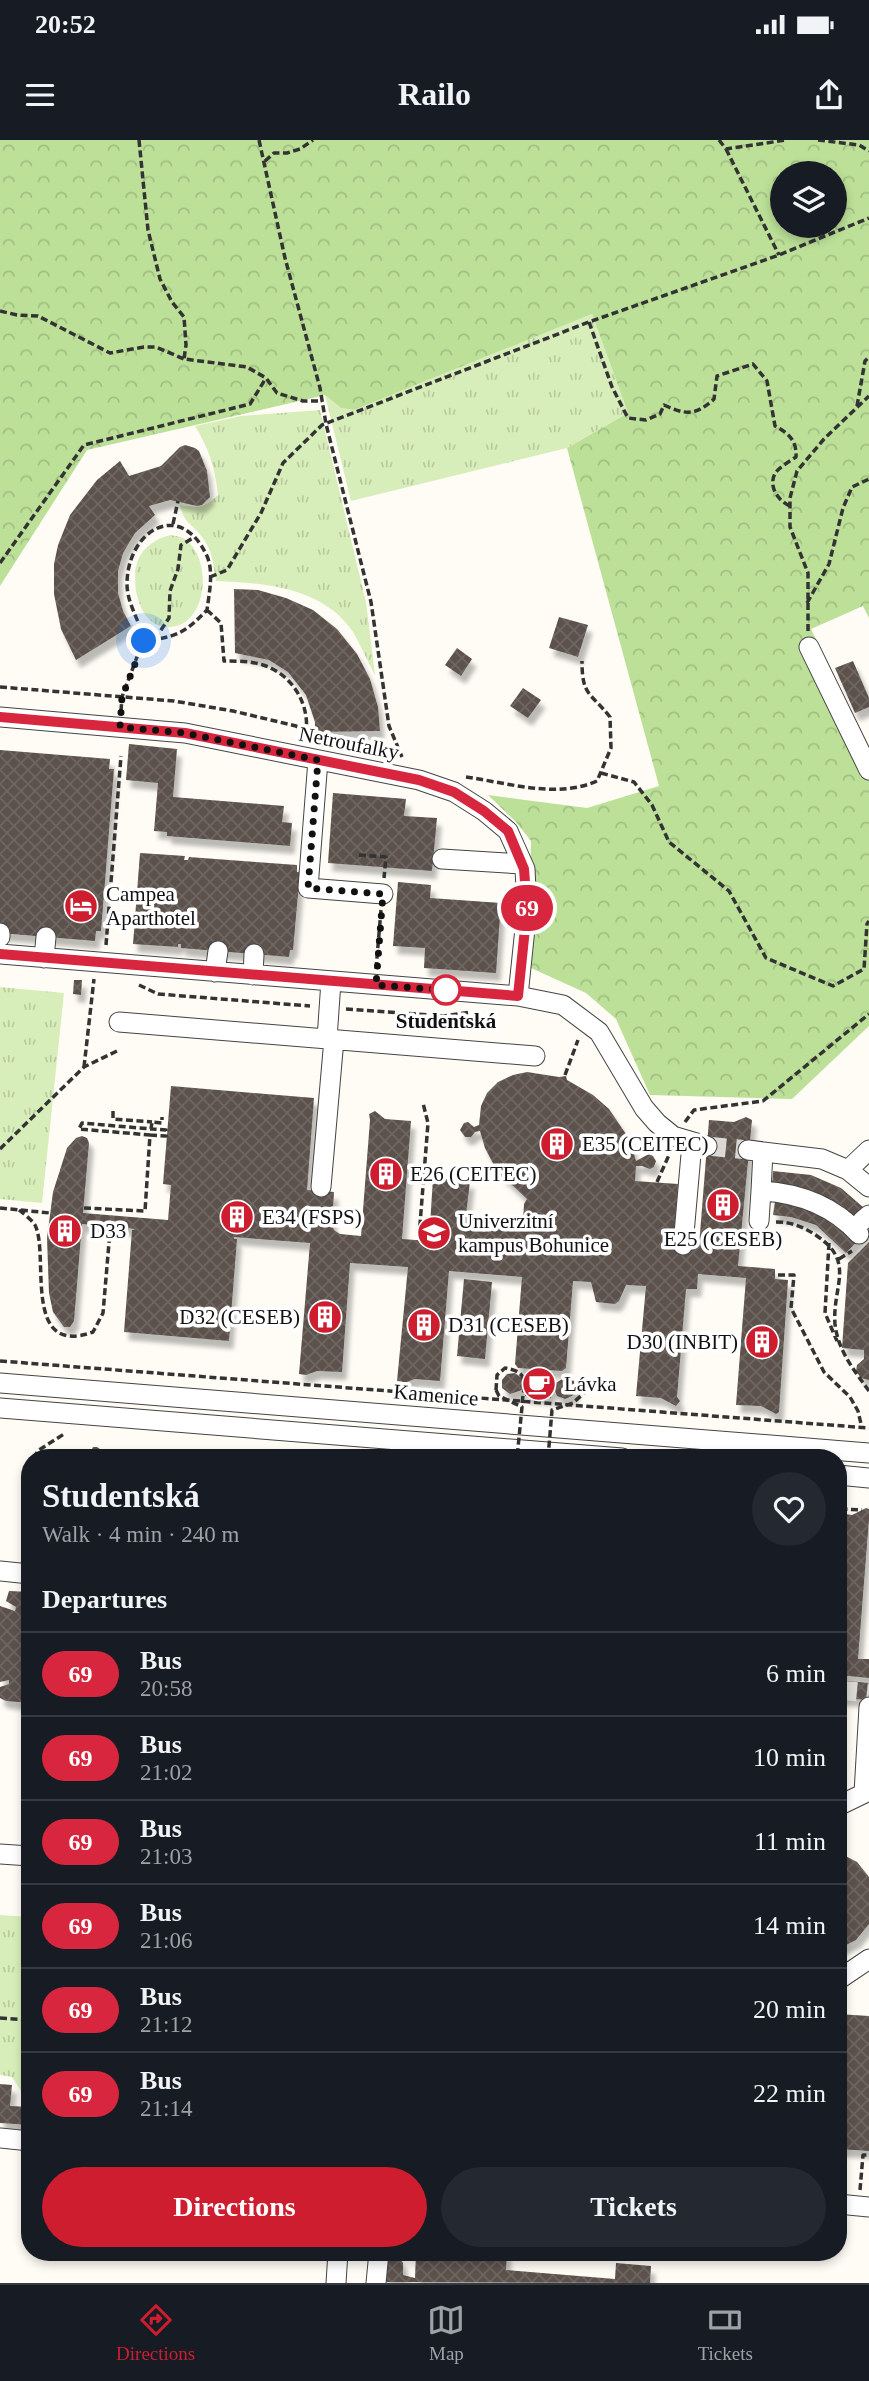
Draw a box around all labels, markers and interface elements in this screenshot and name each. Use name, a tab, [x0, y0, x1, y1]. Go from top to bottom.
text: 20:52	[35, 10, 96, 39]
icon: menu	[21, 76, 59, 114]
text: Railo	[398, 76, 471, 112]
icon: share	[810, 76, 848, 114]
map controls	[770, 161, 847, 238]
button: layers	[770, 161, 847, 238]
your location	[126, 623, 161, 658]
street label: Netroufalky	[297, 722, 402, 765]
place label: Campea Aparthotel	[106, 882, 196, 930]
line badge: 69	[496, 885, 558, 931]
hotel icon: Campea Aparthotel	[62, 887, 100, 925]
text: 69	[515, 895, 539, 921]
marker: Studentská	[431, 975, 461, 1005]
place label: Studentská	[396, 1009, 497, 1033]
building icon: E35 (CEITEC)	[538, 1125, 576, 1163]
place label: E35 (CEITEC)	[582, 1132, 709, 1156]
building icon: E26 (CEITEC)	[367, 1155, 405, 1193]
place label: E26 (CEITEC)	[410, 1162, 537, 1186]
building icon: E25 (CESEB)	[704, 1186, 742, 1224]
building icon: E34 (FSPS)	[218, 1198, 256, 1236]
place label: E34 (FSPS)	[262, 1205, 362, 1229]
place label: Univerzitní kampus Bohunice	[458, 1209, 609, 1257]
building icon: D33	[46, 1212, 84, 1250]
school or university icon: Univerzitní kampus Bohunice	[415, 1214, 453, 1252]
place label: D33	[90, 1219, 126, 1243]
place label: E25 (CESEB)	[664, 1227, 782, 1251]
building icon: D32 (CESEB)	[306, 1298, 344, 1336]
place label: D32 (CESEB)	[179, 1305, 300, 1329]
building icon: D31 (CESEB)	[405, 1306, 443, 1344]
place label: D31 (CESEB)	[448, 1313, 569, 1337]
building icon: D30 (INBIT)	[743, 1323, 781, 1361]
place label: D30 (INBIT)	[627, 1330, 738, 1354]
cafe icon: Lávka	[520, 1365, 558, 1403]
place label: Lávka	[564, 1372, 617, 1396]
street label: Kamenice	[393, 1379, 479, 1411]
button: heart	[752, 1472, 826, 1546]
text: Studentská	[42, 1478, 200, 1514]
text: Walk · 4 min · 240 m	[42, 1522, 239, 1547]
text: Departures	[42, 1585, 167, 1614]
text: Bus	[140, 1646, 182, 1675]
text: 6 min	[766, 1659, 826, 1688]
text: 69	[69, 1661, 93, 1687]
text: 20:58	[140, 1676, 192, 1701]
text: Bus	[140, 1730, 182, 1759]
text: 10 min	[753, 1743, 826, 1772]
text: 69	[69, 1745, 93, 1771]
text: 21:02	[140, 1760, 192, 1785]
text: Bus	[140, 1814, 182, 1843]
text: 11 min	[754, 1827, 826, 1856]
text: 69	[69, 1829, 93, 1855]
text: 21:03	[140, 1844, 192, 1869]
text: Bus	[140, 1898, 182, 1927]
text: 14 min	[753, 1911, 826, 1940]
text: 69	[69, 1913, 93, 1939]
text: 21:06	[140, 1928, 192, 1953]
text: Bus	[140, 1982, 182, 2011]
text: 20 min	[753, 1995, 826, 2024]
text: 69	[69, 1997, 93, 2023]
text: 21:12	[140, 2012, 192, 2037]
text: Bus	[140, 2066, 182, 2095]
text: 22 min	[753, 2079, 826, 2108]
text: 69	[69, 2081, 93, 2107]
text: 21:14	[140, 2096, 192, 2121]
button: Directions	[42, 2167, 427, 2247]
button: Tickets	[441, 2167, 826, 2247]
tab: Directions	[116, 2301, 195, 2365]
tab: Map	[427, 2301, 465, 2365]
tab: Tickets	[698, 2301, 753, 2365]

